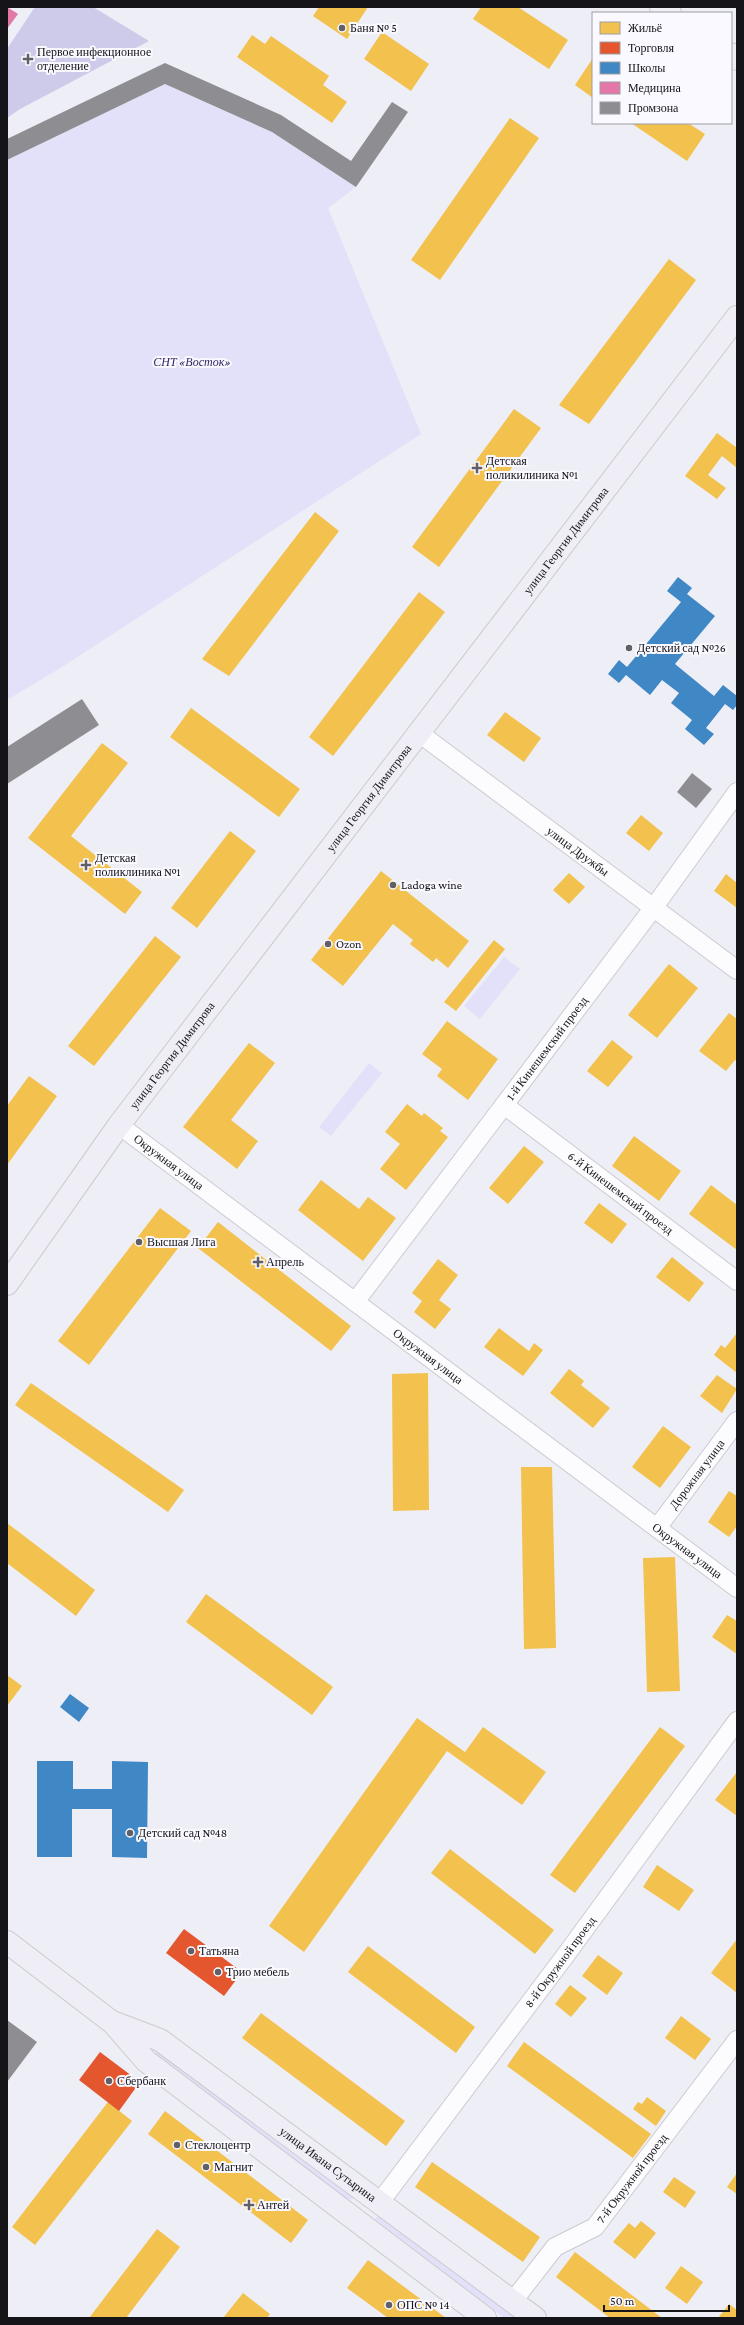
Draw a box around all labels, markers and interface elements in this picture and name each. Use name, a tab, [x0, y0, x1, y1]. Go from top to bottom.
legend	[592, 12, 732, 124]
place label: Баня № 5	[350, 21, 397, 35]
text: Жильё	[628, 21, 662, 35]
marker: Баня № 5	[337, 23, 347, 33]
text: Торговля	[628, 41, 675, 55]
place label: Первое инфекционное отделение	[37, 45, 151, 73]
marker: Первое инфекционное отделение	[22, 53, 34, 65]
text: Школы	[628, 61, 665, 75]
text: Медицина	[628, 81, 681, 95]
text: Промзона	[628, 101, 679, 115]
park label: СНТ «Восток»	[153, 355, 231, 369]
place label: Детская поликилиника №1	[486, 454, 578, 482]
marker: Детская поликилиника №1	[471, 462, 483, 474]
street label: улица Георгия Димитрова	[520, 484, 612, 597]
place label: Детский сад №26	[637, 641, 726, 655]
marker: Детский сад №26	[624, 643, 634, 653]
street label: улица Георгия Димитрова	[324, 741, 415, 855]
street label: улица Дружбы	[544, 824, 612, 879]
place label: Детская поликлиника №1	[95, 851, 181, 879]
marker: Детская поликлиника №1	[80, 859, 92, 871]
place label: Ladoga wine	[401, 878, 462, 892]
marker: Ladoga wine	[388, 880, 398, 890]
place label: Ozon	[336, 937, 362, 951]
marker: Ozon	[323, 939, 333, 949]
street label: 1-й Кинешемский проезд	[503, 994, 591, 1103]
street label: улица Георгия Димитрова	[127, 999, 218, 1112]
street label: Окружная улица	[131, 1131, 207, 1193]
street label: 6-й Кинешемский проезд	[565, 1149, 676, 1237]
place label: Высшая Лига	[147, 1235, 216, 1249]
marker: Высшая Лига	[134, 1237, 144, 1247]
place label: Апрель	[266, 1255, 304, 1269]
marker: Апрель	[253, 1257, 263, 1267]
street label: Окружная улица	[390, 1326, 466, 1388]
street label: Дорожная улица	[667, 1436, 728, 1512]
street label: Окружная улица	[650, 1520, 725, 1582]
place label: Детский сад №48	[138, 1826, 227, 1840]
marker: Детский сад №48	[125, 1828, 135, 1838]
street label: 8-й Окружной проезд	[522, 1914, 598, 2010]
place label: Татьяна	[199, 1944, 240, 1958]
marker: Татьяна	[186, 1946, 196, 1956]
place label: Трио мебель	[226, 1965, 290, 1979]
marker: Трио мебель	[213, 1967, 223, 1977]
place label: Сбербанк	[117, 2074, 166, 2088]
marker: Сбербанк	[104, 2076, 114, 2086]
street label: улица Ивана Сутырина	[277, 2124, 379, 2205]
street label: 7-й Окружной проезд	[593, 2131, 670, 2226]
place label: Стеклоцентр	[185, 2138, 251, 2152]
marker: Стеклоцентр	[172, 2140, 182, 2150]
place label: Магнит	[214, 2160, 254, 2174]
marker: Магнит	[201, 2162, 211, 2172]
place label: Антей	[257, 2198, 290, 2212]
marker: Антей	[244, 2200, 254, 2210]
scale bar	[604, 2287, 729, 2313]
text: 50 m	[610, 2294, 635, 2308]
place label: ОПС № 14	[397, 2298, 450, 2312]
marker: ОПС № 14	[384, 2300, 394, 2310]

